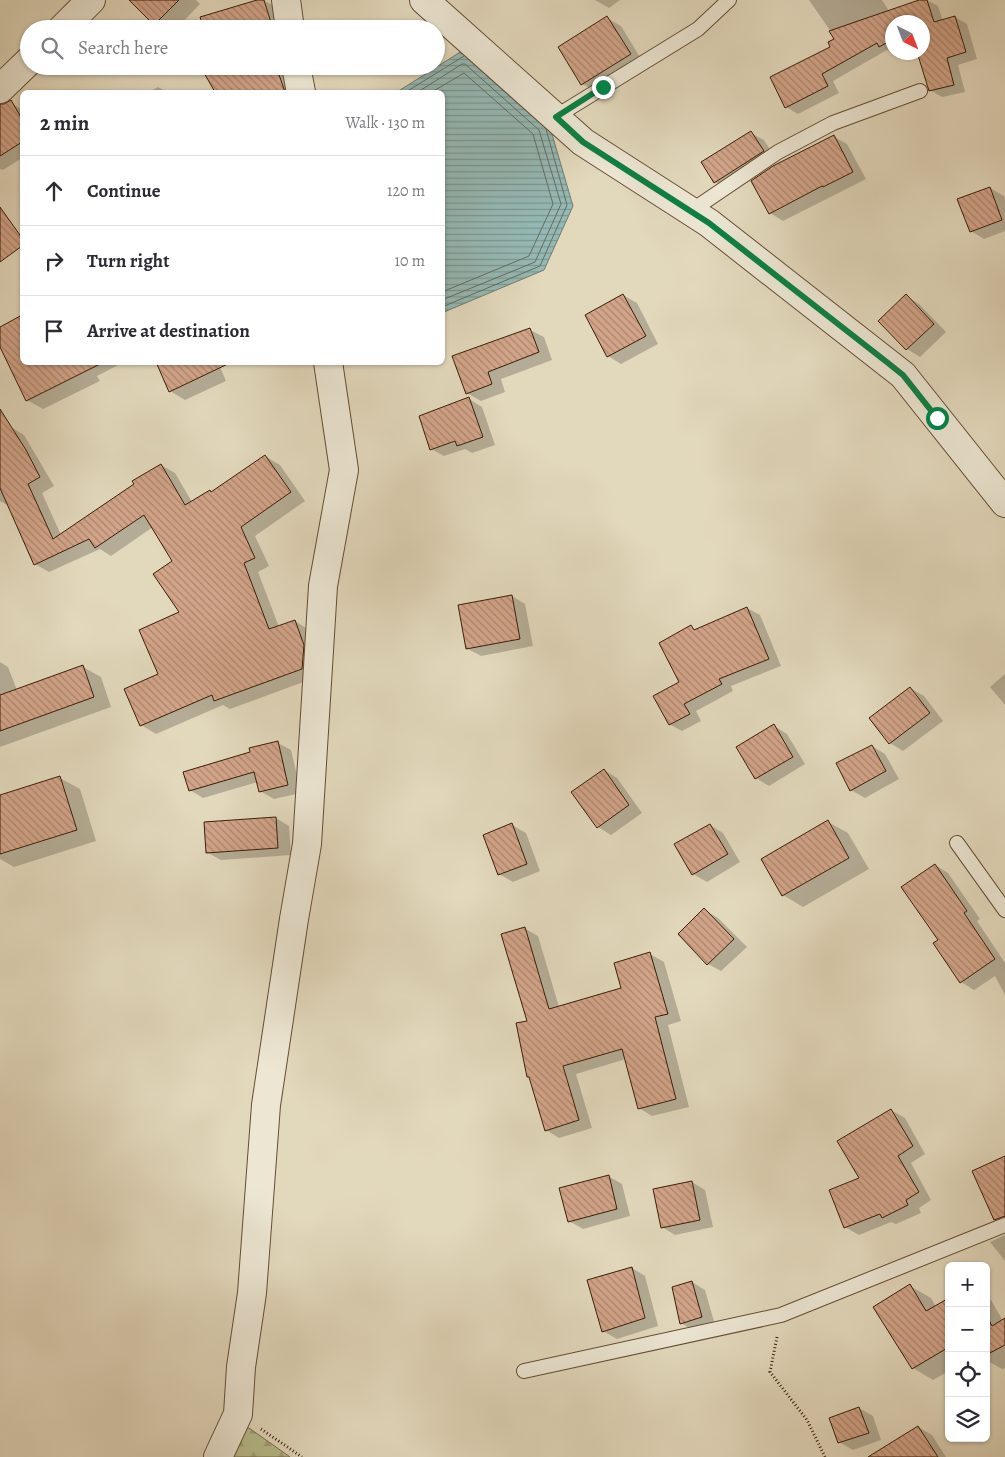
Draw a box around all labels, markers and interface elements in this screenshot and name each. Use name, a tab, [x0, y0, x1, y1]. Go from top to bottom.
north arrow	[885, 15, 930, 60]
search box	[20, 20, 445, 75]
icon: search	[38, 34, 66, 62]
text: Search here	[78, 35, 168, 61]
route end	[592, 76, 615, 99]
text: 2 min	[40, 109, 89, 137]
text: Walk · 130 m	[345, 112, 425, 134]
icon: ahead	[40, 177, 68, 205]
text: Continue	[87, 178, 161, 204]
text: 120 m	[387, 180, 425, 202]
icon: right	[40, 247, 68, 275]
text: Turn right	[87, 248, 169, 274]
text: 10 m	[395, 250, 425, 272]
icon: arrive	[40, 317, 68, 345]
text: Arrive at destination	[87, 318, 250, 344]
route start	[926, 407, 949, 430]
map controls	[945, 1262, 990, 1442]
button: +	[945, 1262, 990, 1307]
button: −	[945, 1307, 990, 1352]
button: locate	[945, 1352, 990, 1397]
button: layers	[945, 1397, 990, 1442]

